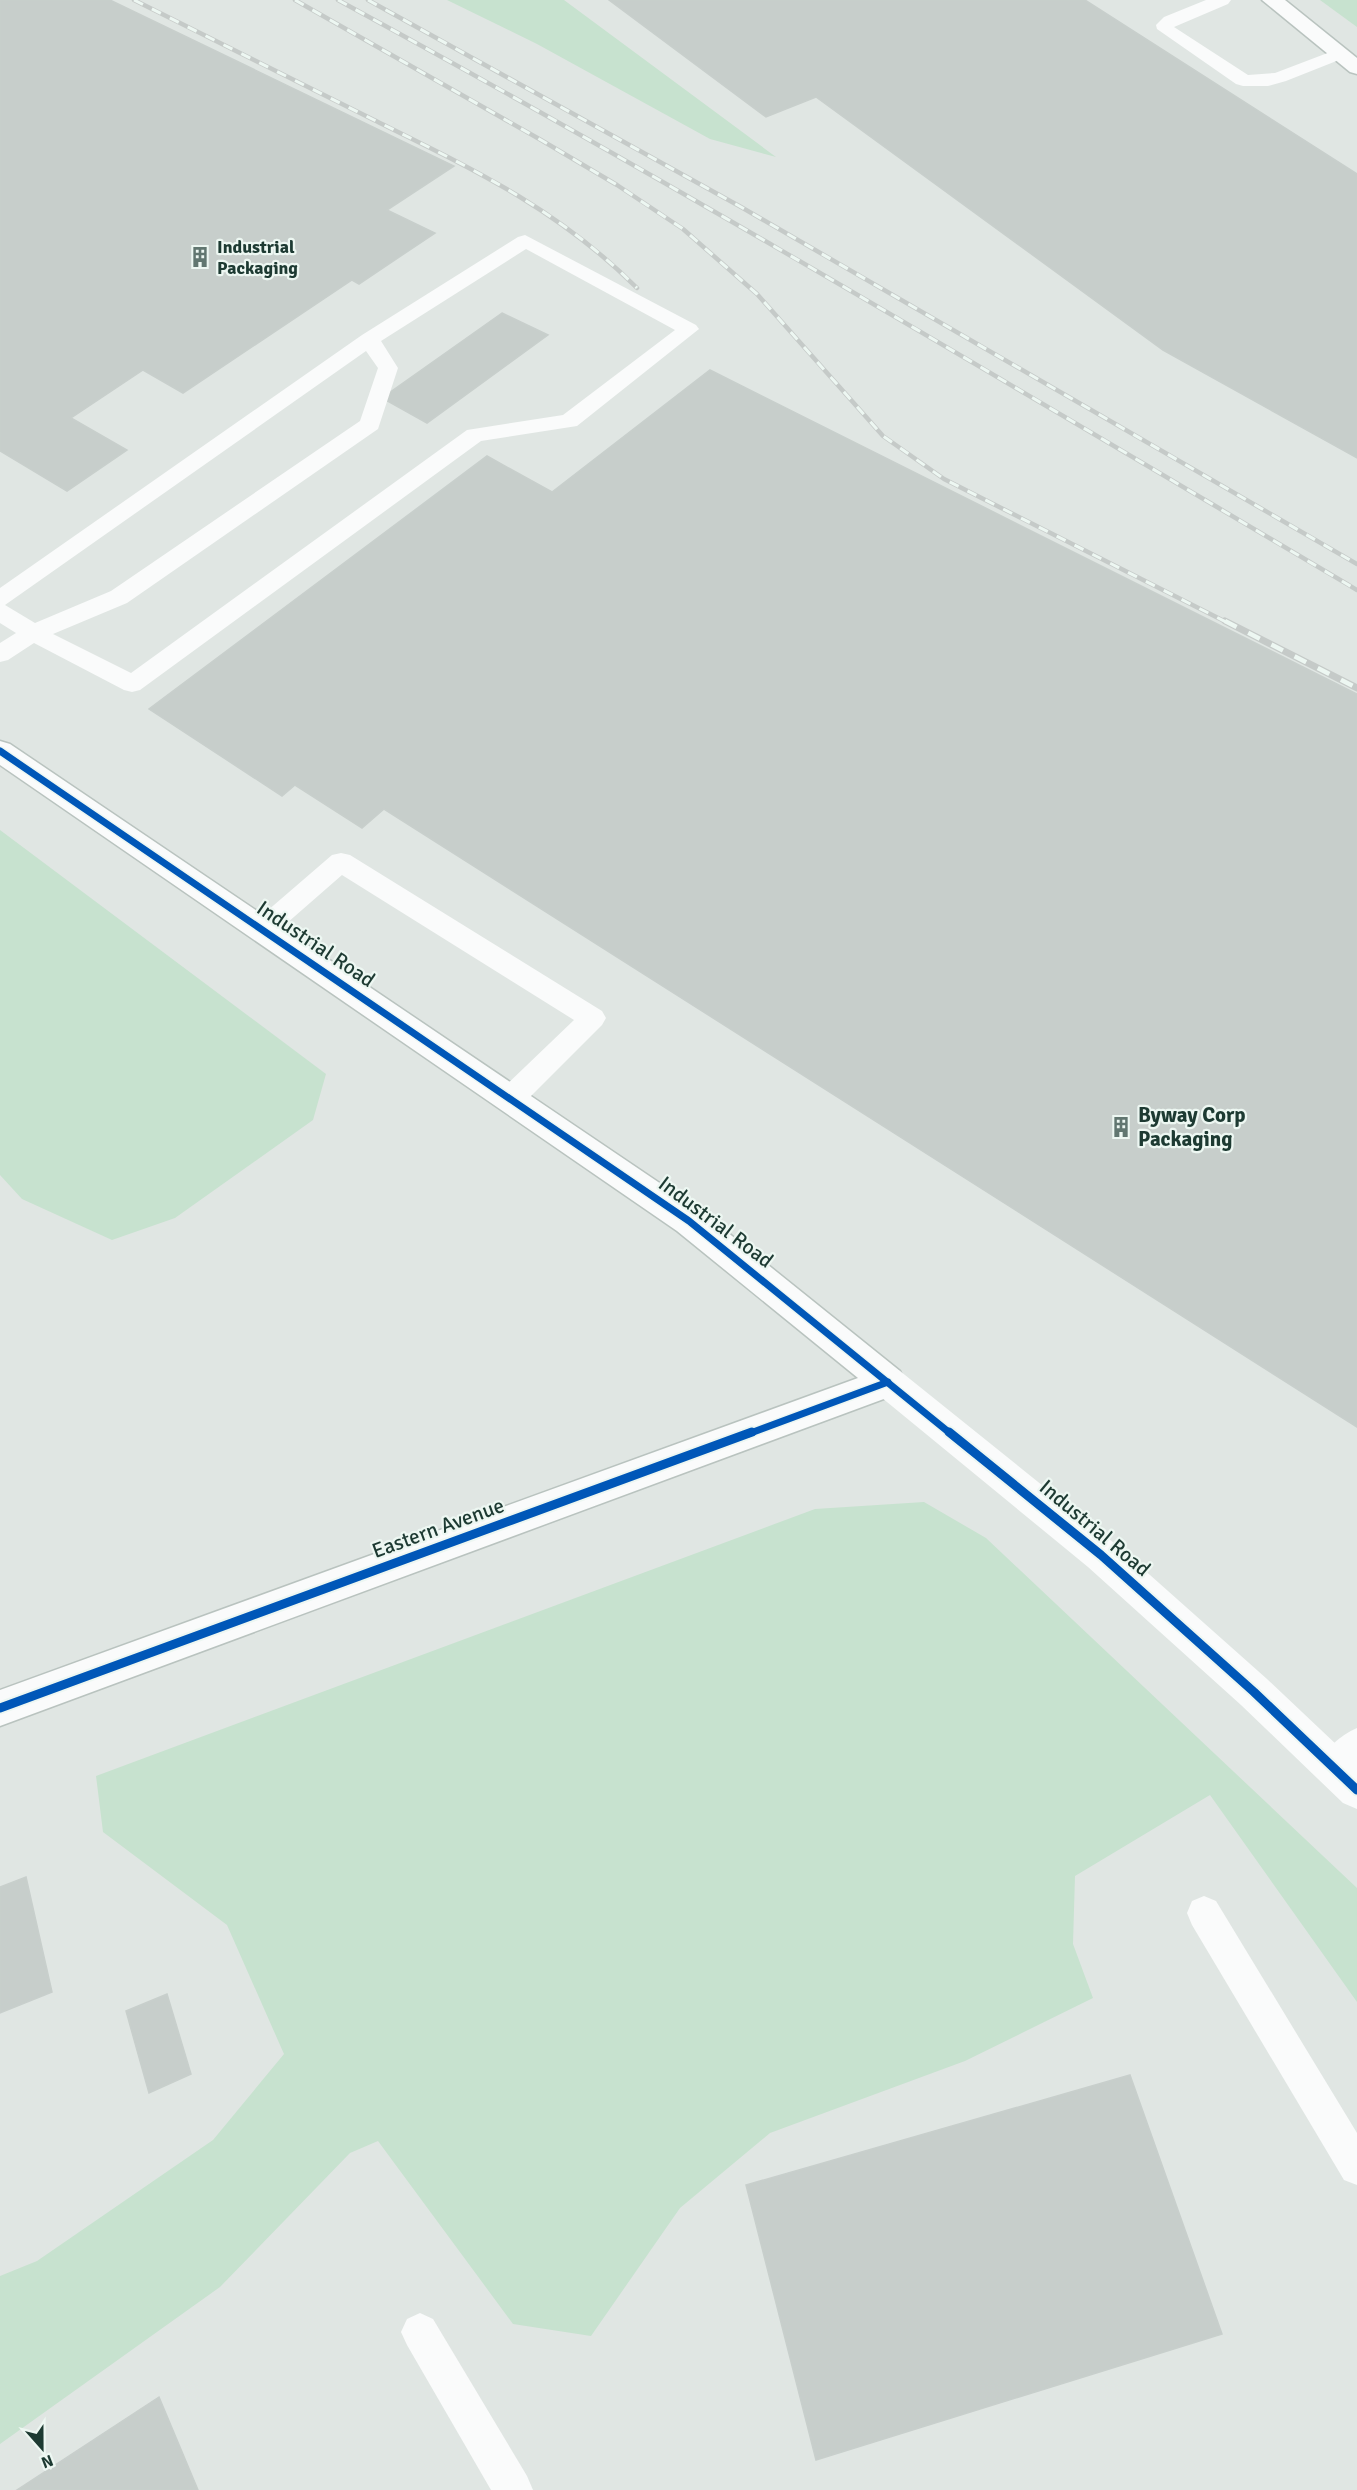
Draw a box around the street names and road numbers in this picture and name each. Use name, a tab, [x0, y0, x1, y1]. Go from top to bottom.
street label: Industrial Road	[252, 895, 380, 993]
street label: Industrial Road	[653, 1170, 779, 1274]
street label: Industrial Road	[1034, 1474, 1156, 1582]
street label: Eastern Avenue	[368, 1492, 508, 1564]

